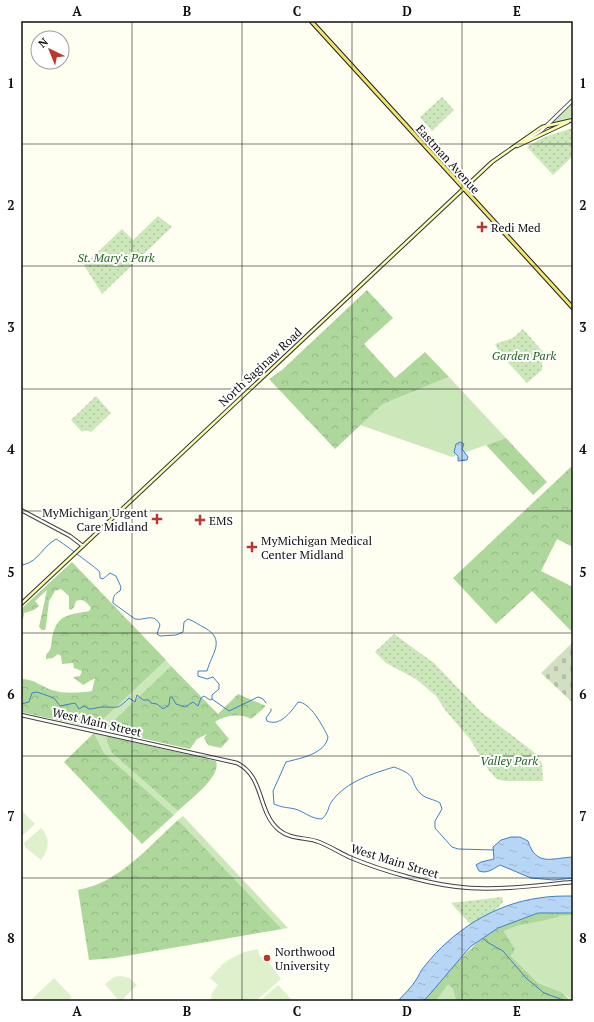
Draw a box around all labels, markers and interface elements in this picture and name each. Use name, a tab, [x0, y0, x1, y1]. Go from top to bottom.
text: A	[72, 2, 82, 20]
text: B	[183, 2, 191, 20]
text: C	[293, 2, 301, 20]
text: D	[402, 2, 412, 20]
text: E	[513, 2, 521, 20]
north arrow	[30, 30, 70, 70]
text: N	[35, 34, 51, 51]
text: 1	[7, 74, 15, 92]
text: 1	[579, 74, 587, 92]
street label: Eastman Avenue	[413, 121, 483, 197]
text: 2	[7, 196, 15, 214]
text: 2	[579, 196, 587, 214]
place label: Redi Med	[491, 220, 541, 235]
marker: Redi Med	[476, 221, 488, 233]
park label: St. Mary's Park	[77, 250, 155, 265]
text: 3	[7, 318, 15, 336]
text: 3	[579, 318, 587, 336]
street label: North Saginaw Road	[215, 324, 305, 409]
park label: Garden Park	[492, 348, 556, 363]
text: 4	[7, 440, 15, 458]
text: 4	[579, 440, 587, 458]
place label: MyMichigan Urgent Care Midland	[42, 505, 149, 534]
marker: MyMichigan Urgent Care Midland	[151, 513, 163, 525]
place label: EMS	[209, 513, 233, 528]
marker: EMS	[194, 514, 206, 526]
place label: MyMichigan Medical Center Midland	[261, 533, 373, 562]
marker: MyMichigan Medical Center Midland	[246, 541, 258, 553]
text: 5	[7, 563, 15, 581]
text: 5	[579, 563, 587, 581]
text: 6	[7, 685, 15, 703]
text: 6	[579, 685, 587, 703]
street label: West Main Street	[51, 704, 144, 740]
park label: Valley Park	[480, 753, 538, 768]
text: 7	[7, 807, 15, 825]
text: 7	[579, 807, 587, 825]
street label: West Main Street	[349, 840, 441, 882]
text: 8	[7, 929, 15, 947]
text: 8	[579, 929, 587, 947]
place label: Northwood University	[275, 944, 335, 973]
marker: Northwood University	[262, 953, 272, 963]
text: A	[72, 1002, 82, 1020]
text: B	[183, 1002, 191, 1020]
text: C	[293, 1002, 301, 1020]
text: D	[402, 1002, 412, 1020]
text: E	[513, 1002, 521, 1020]

